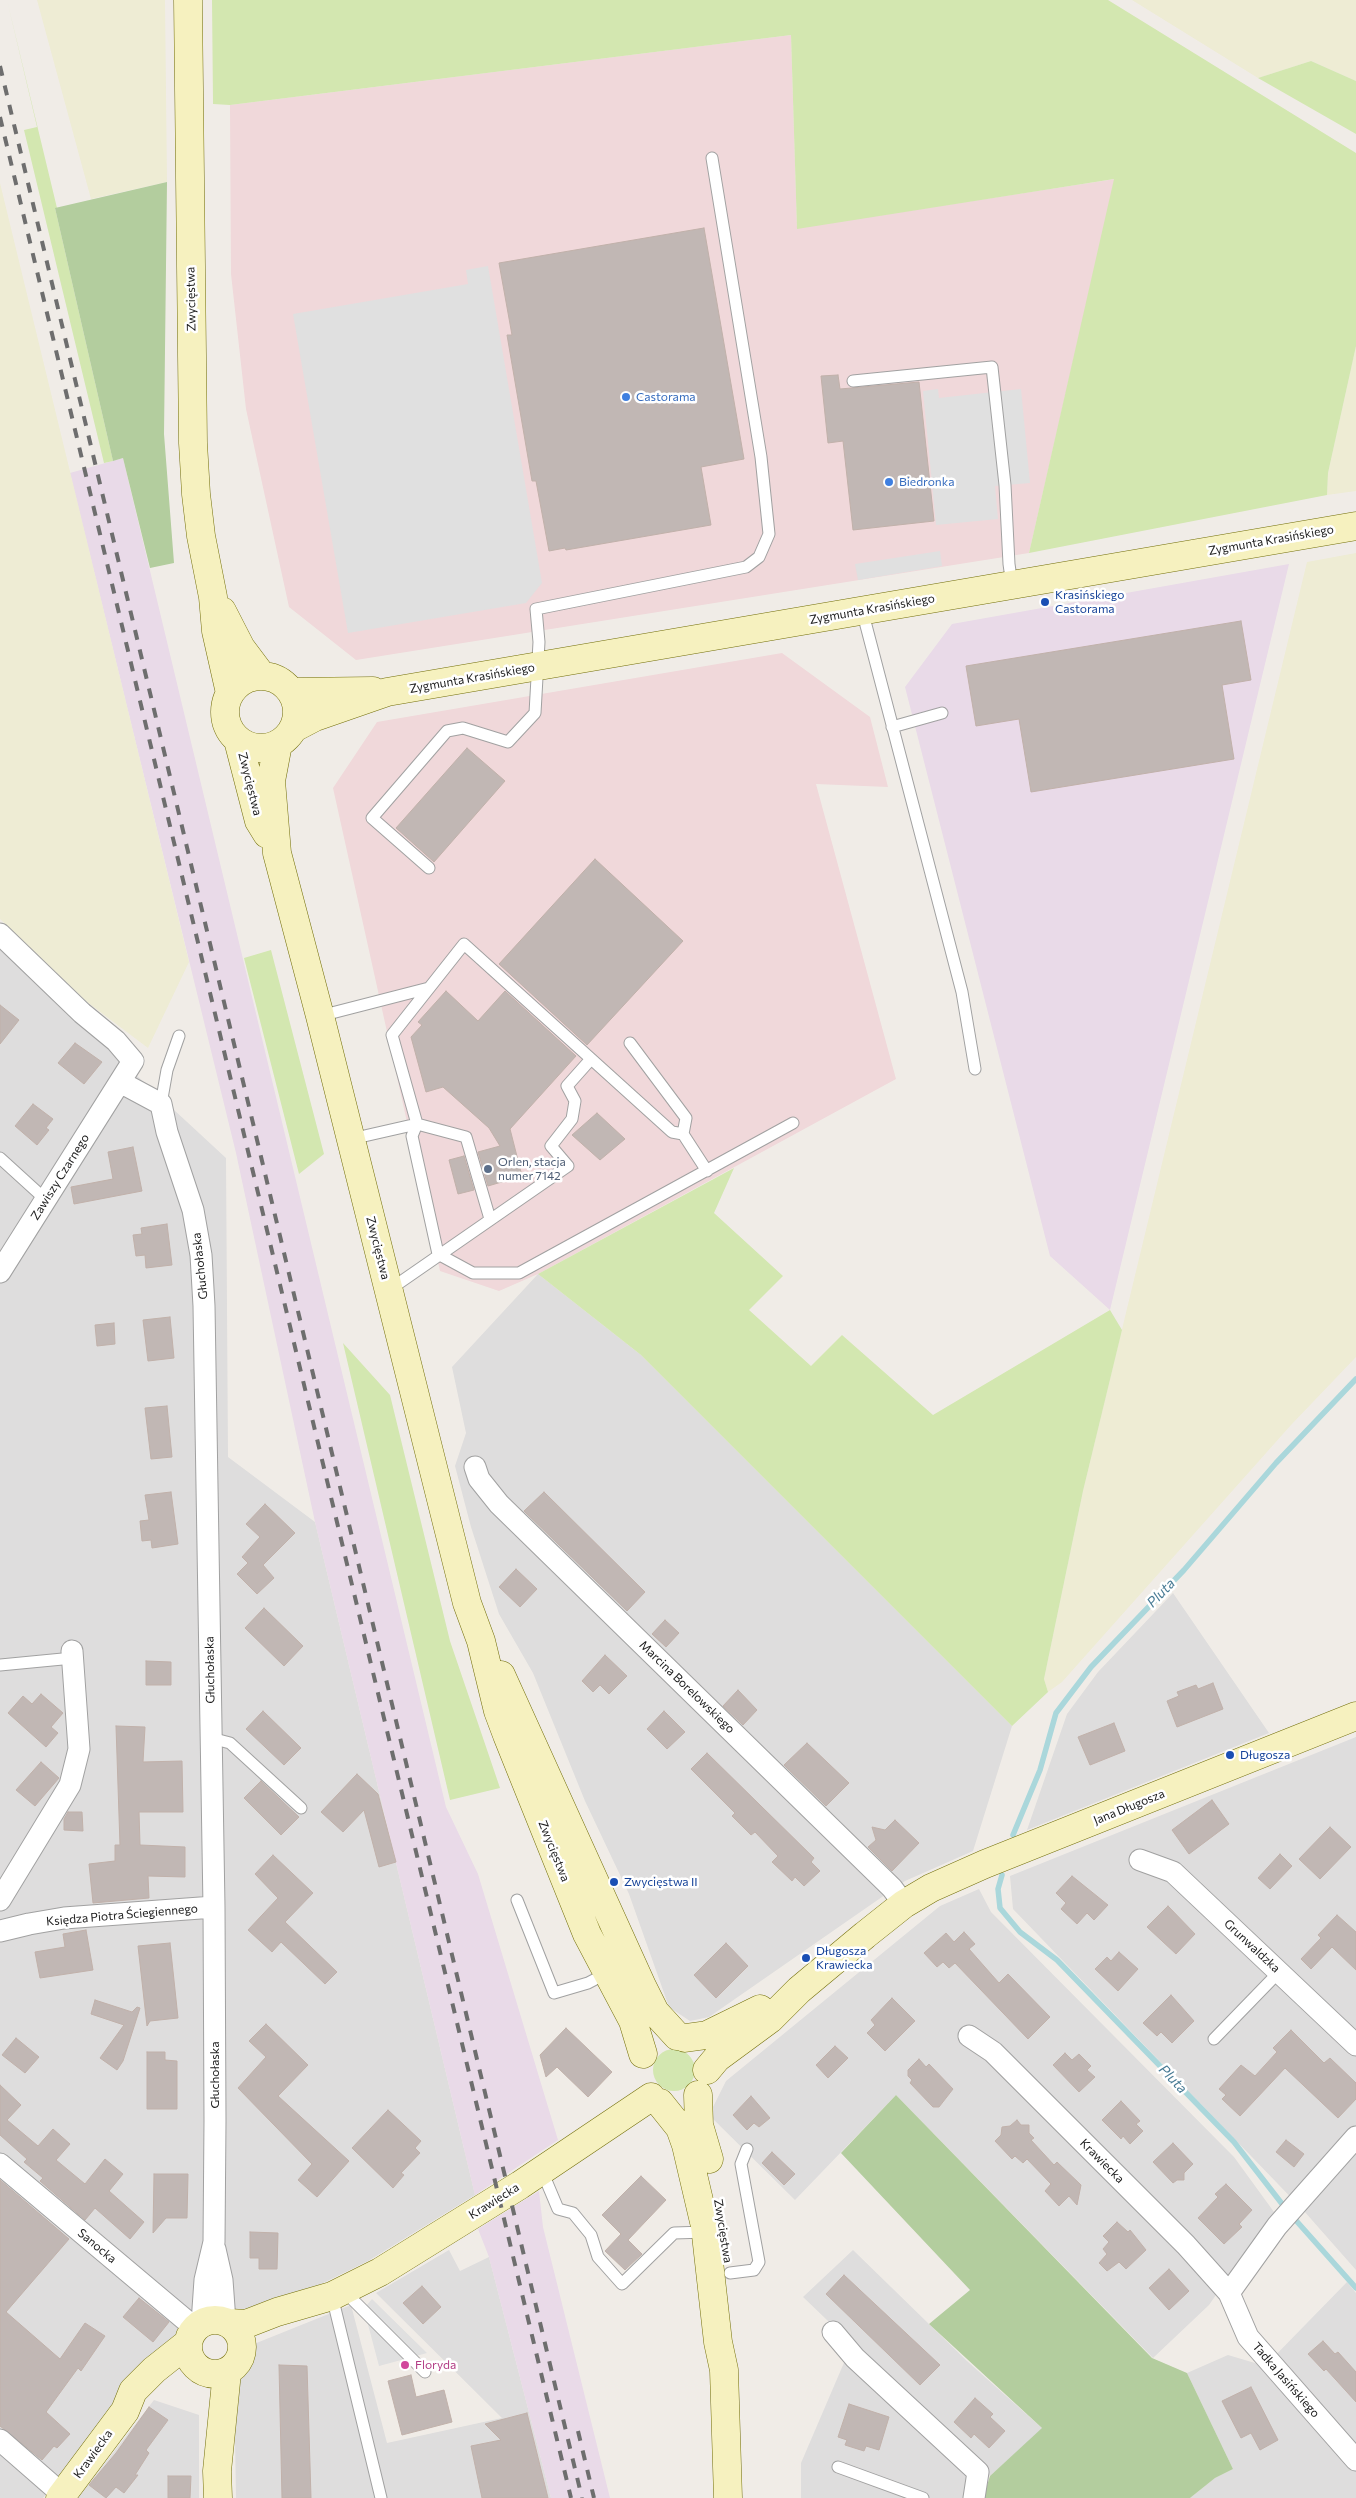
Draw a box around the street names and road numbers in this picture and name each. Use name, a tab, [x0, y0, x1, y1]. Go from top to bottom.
street label: Zwycięstwa	[183, 267, 199, 331]
street label: Zygmunta Krasińskiego	[1207, 522, 1335, 558]
street label: Zygmunta Krasińskiego	[808, 591, 936, 627]
street label: Zygmunta Krasińskiego	[408, 660, 536, 696]
street label: Zwycięstwa	[235, 751, 265, 817]
street label: Zawiszy Czarnego	[28, 1131, 92, 1223]
street label: Zwycięstwa	[363, 1215, 393, 1281]
street label: Głuchołaska	[189, 1232, 211, 1300]
street label: Głuchołaska	[202, 1636, 218, 1704]
street label: Marcina Borelowskiego	[636, 1638, 738, 1736]
street label: Jana Długosza	[1091, 1786, 1167, 1828]
street label: Zwycięstwa	[535, 1818, 573, 1884]
street label: Księdza Piotra Ściegiennego	[46, 1901, 198, 1929]
street label: Grunwaldzka	[1221, 1916, 1283, 1976]
street label: Głuchołaska	[208, 2041, 222, 2109]
street label: Krawiecka	[1077, 2136, 1127, 2186]
street label: Krawiecka	[466, 2180, 522, 2222]
street label: Zwycięstwa	[711, 2198, 735, 2264]
street label: Sanocka	[75, 2226, 119, 2266]
street label: Tadka Jasińskiego	[1249, 2339, 1323, 2421]
street label: Krawiecka	[71, 2427, 115, 2481]

